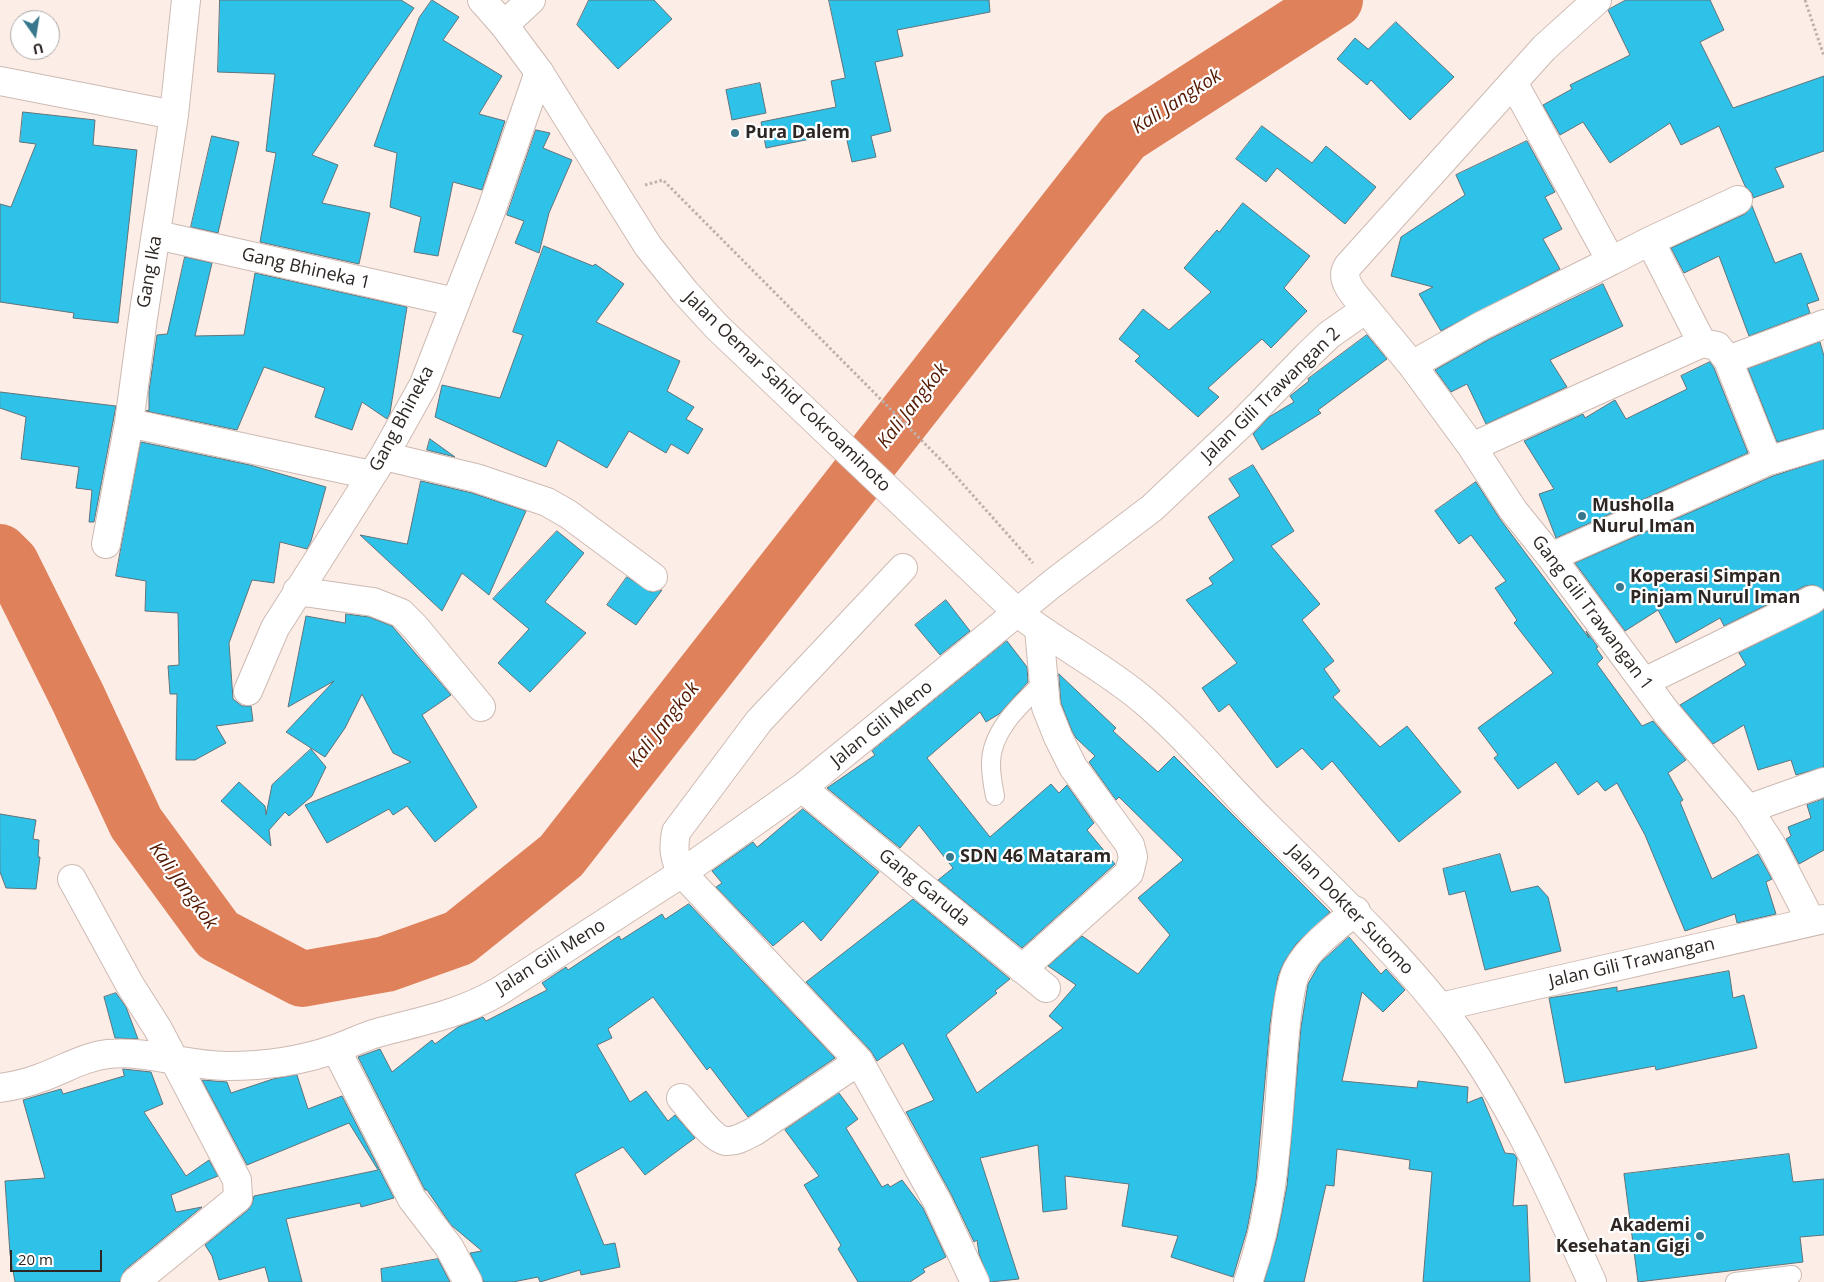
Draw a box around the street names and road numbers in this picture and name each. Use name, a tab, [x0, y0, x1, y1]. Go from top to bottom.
street label: Gang Ika	[133, 234, 167, 310]
street label: Gang Bhineka 1	[240, 244, 372, 294]
street label: Jalan Oemar Sahid Cokroaminoto	[679, 287, 895, 497]
street label: Jalan Gili Trawangan 2	[1197, 323, 1345, 467]
street label: Gang Bhineka	[365, 363, 439, 475]
street label: Gang Gili Trawangan 1	[1527, 531, 1657, 695]
street label: Jalan Gili Meno	[827, 676, 937, 772]
street label: Jalan Dokter Sutomo	[1282, 840, 1418, 980]
street label: Gang Garuda	[874, 845, 974, 931]
street label: Jalan Gili Meno	[492, 915, 610, 999]
street label: Jalan Gili Trawangan	[1547, 933, 1717, 993]

